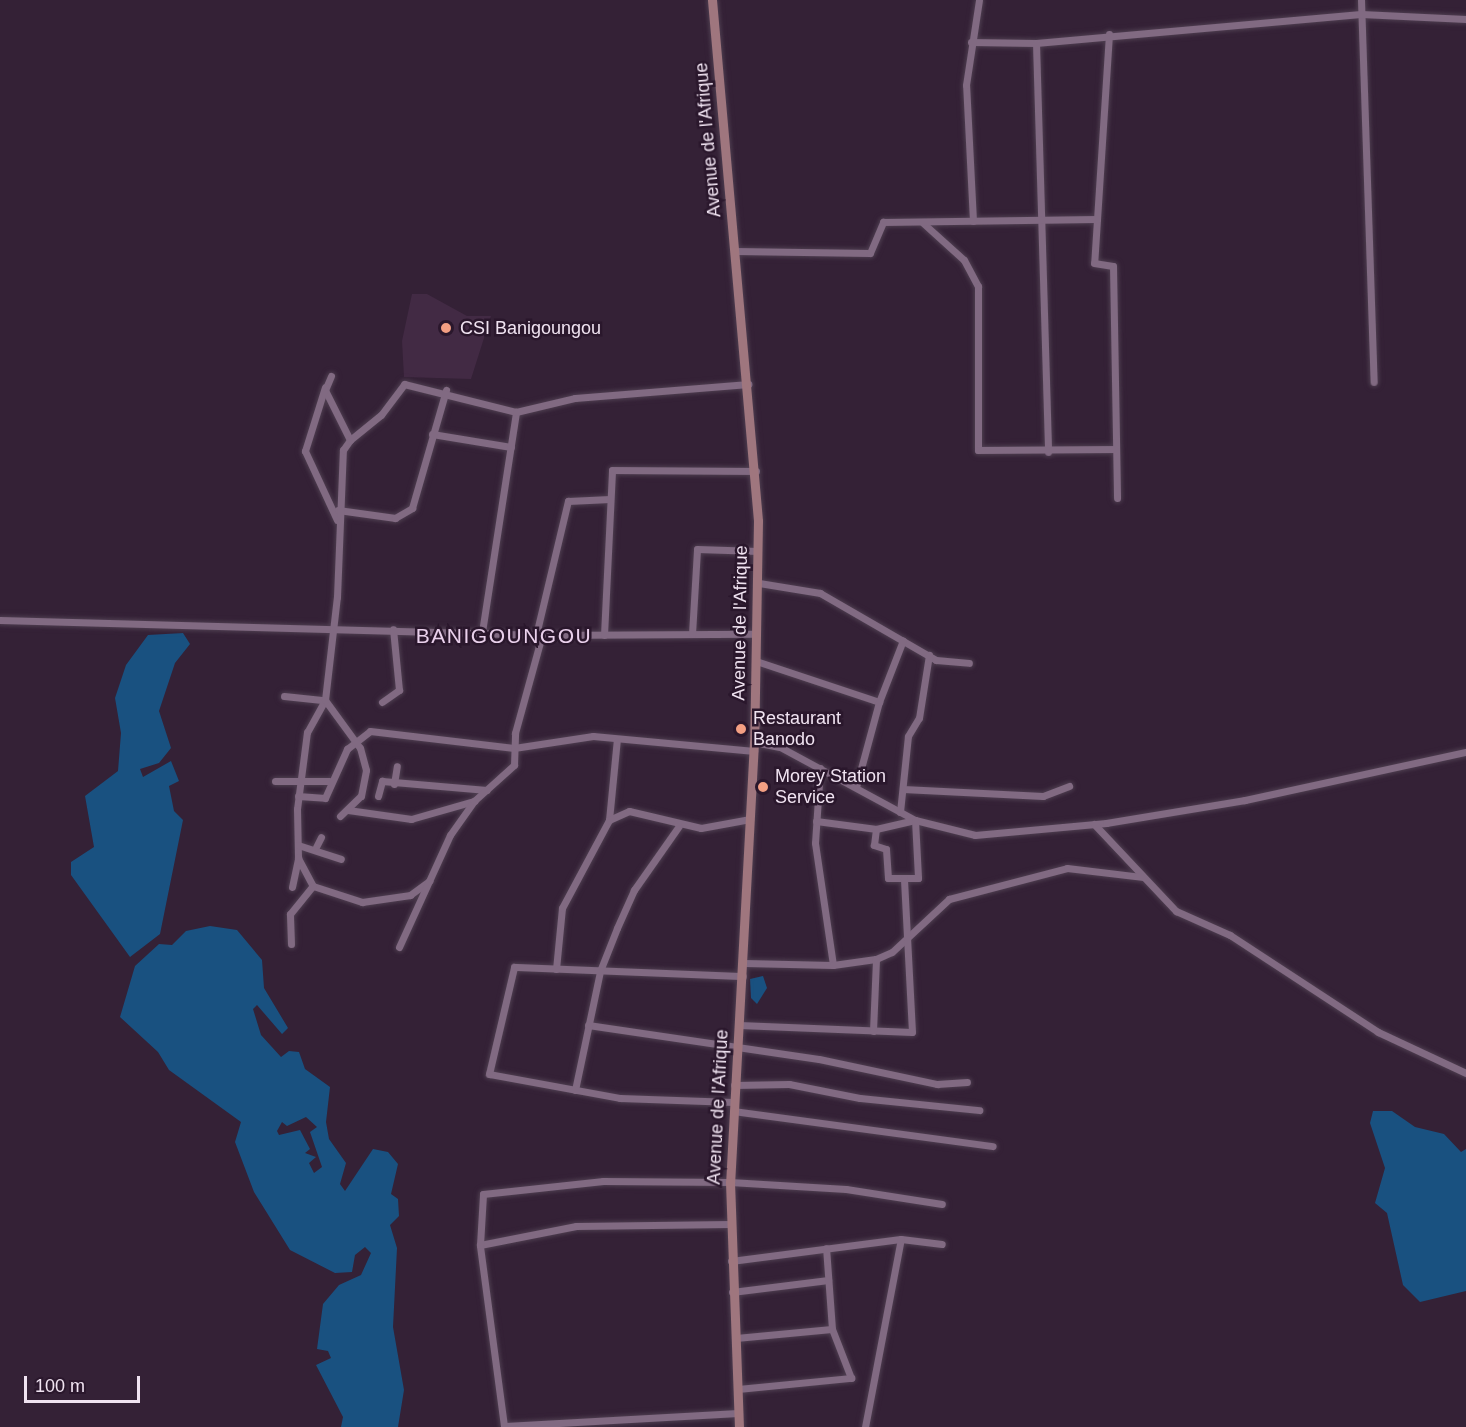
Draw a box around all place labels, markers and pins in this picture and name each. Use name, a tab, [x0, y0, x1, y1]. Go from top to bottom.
place label: CSI Banigoungou	[460, 317, 601, 339]
marker: CSI Banigoungou	[437, 319, 455, 337]
place label: Restaurant Banodo	[753, 708, 841, 750]
marker: Restaurant Banodo	[734, 722, 748, 736]
place label: Morey Station Service	[775, 766, 886, 808]
marker: Morey Station Service	[756, 780, 770, 794]

